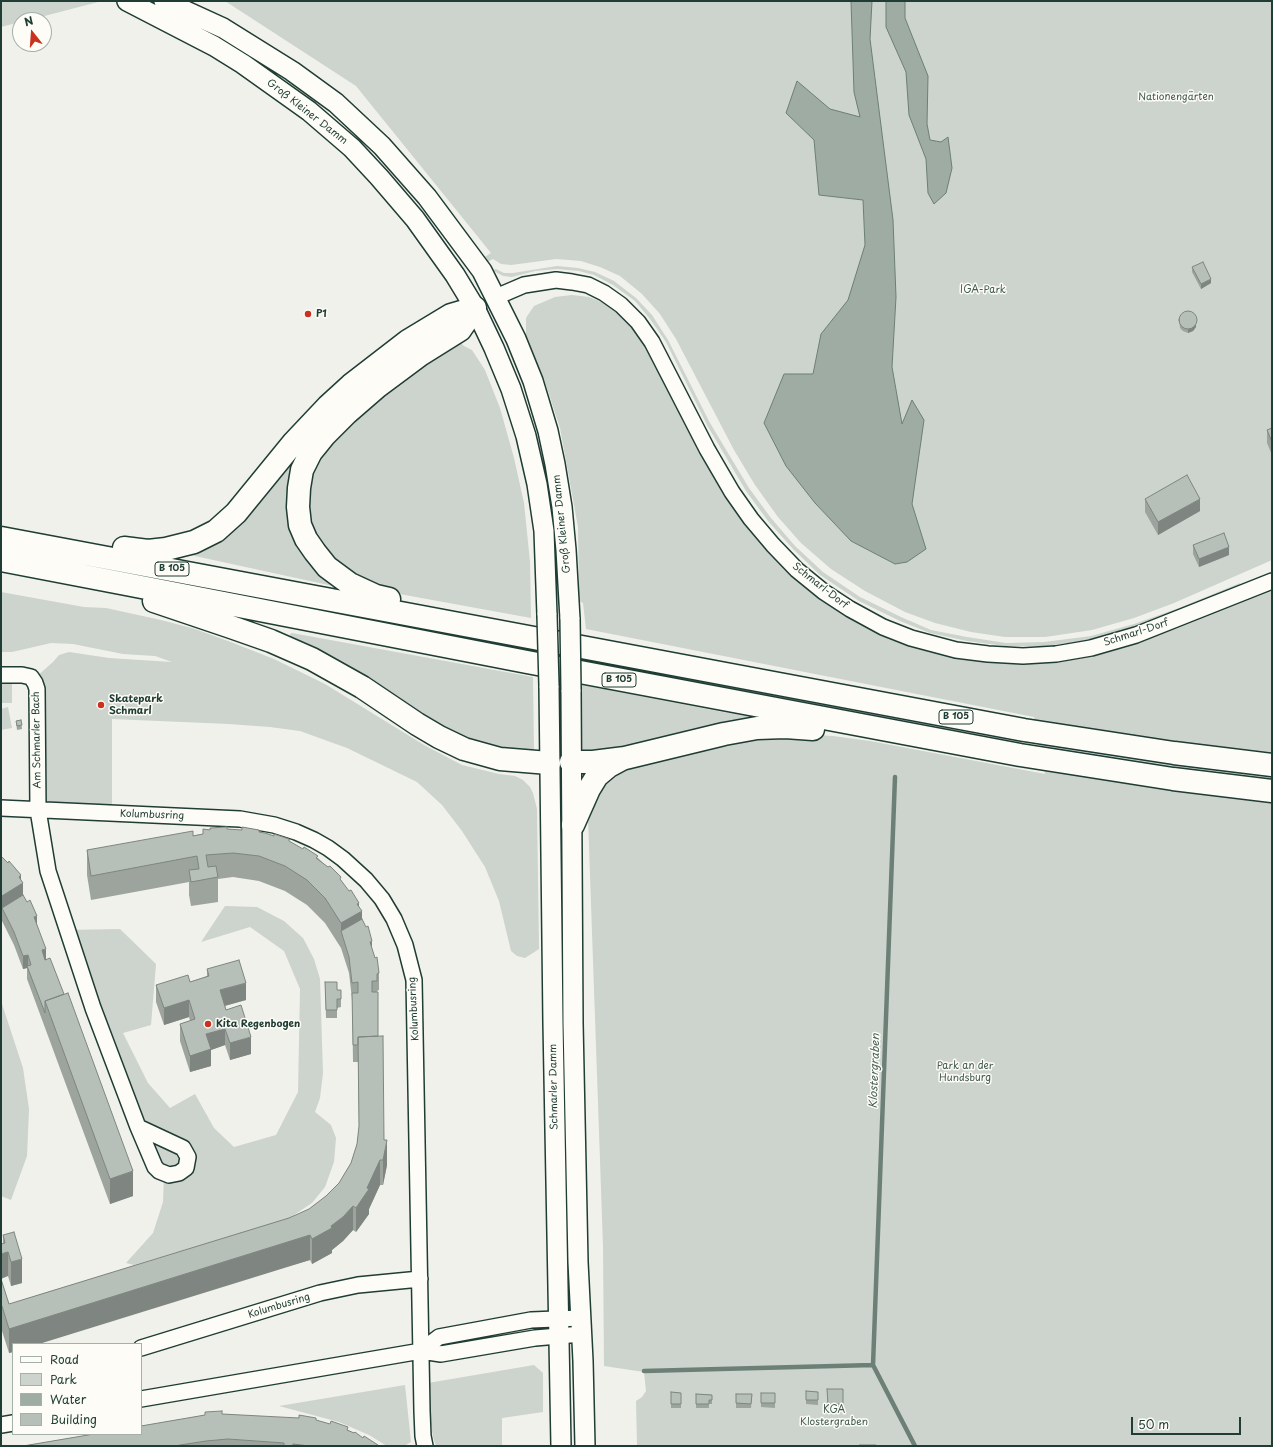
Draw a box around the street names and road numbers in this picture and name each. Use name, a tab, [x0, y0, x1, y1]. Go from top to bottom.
street label: Groß Kleiner Damm	[264, 77, 350, 147]
street label: Groß Kleiner Damm	[551, 474, 573, 574]
street label: Schmarl-Dorf	[790, 560, 850, 612]
road number: B 105	[155, 562, 189, 576]
street label: Schmarl-Dorf	[1102, 617, 1170, 649]
road number: B 105	[602, 673, 636, 687]
street label: Am Schmarler Bach	[30, 691, 44, 789]
road number: B 105	[939, 710, 973, 724]
street label: Kolumbusring	[120, 808, 184, 822]
street label: Kolumbusring	[406, 977, 422, 1041]
street label: Schmarler Damm	[547, 1044, 561, 1130]
street label: Kolumbusring	[247, 1291, 311, 1321]

